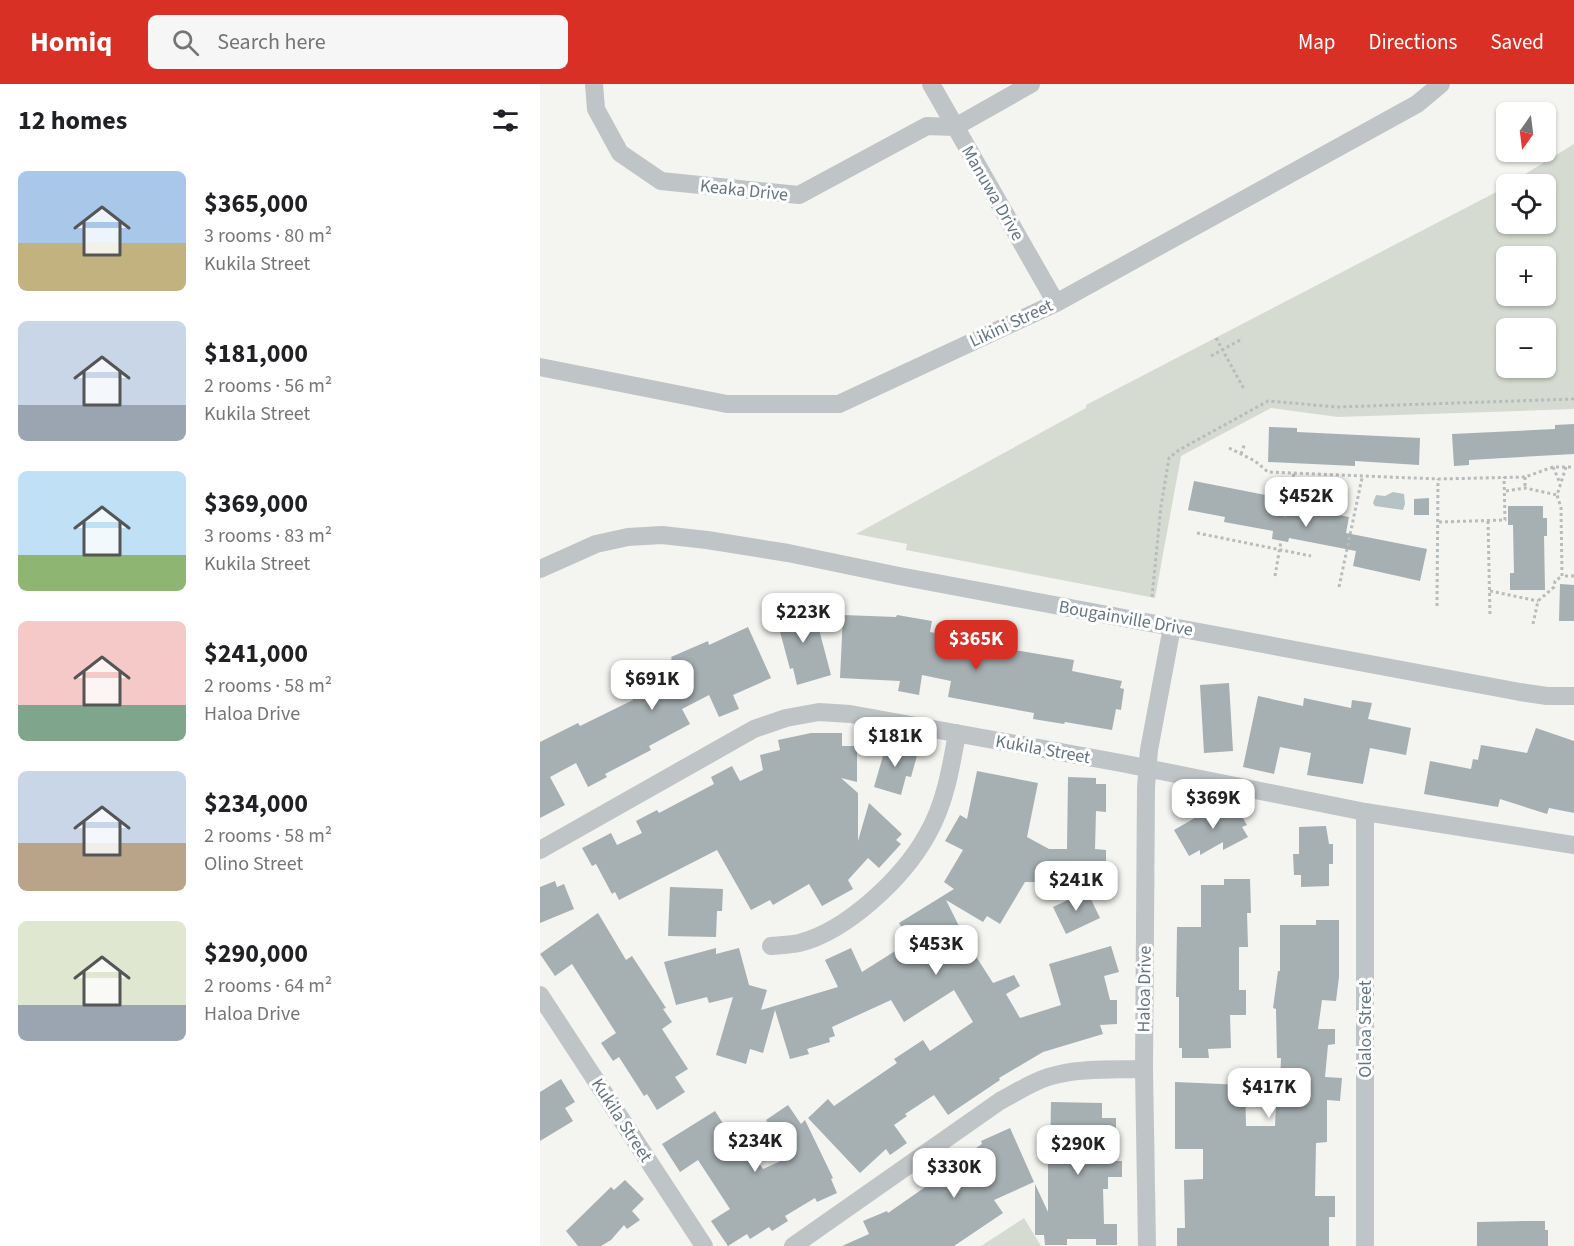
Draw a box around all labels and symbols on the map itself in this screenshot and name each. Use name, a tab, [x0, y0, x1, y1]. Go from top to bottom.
north arrow	[1496, 102, 1556, 162]
street label: Manuwa Drive	[955, 141, 1030, 246]
street label: Keaka Drive	[699, 173, 789, 208]
street label: Likini Street	[965, 293, 1057, 354]
pin: $452K	[1264, 477, 1348, 528]
pin: $223K	[761, 593, 845, 644]
street label: Bougainville Drive	[1057, 594, 1195, 643]
pin: $365K	[934, 620, 1018, 671]
pin: $691K	[610, 660, 694, 711]
pin: $181K	[853, 717, 937, 768]
street label: Kukila Street	[994, 729, 1092, 770]
pin: $369K	[1171, 779, 1255, 830]
pin: $241K	[1034, 861, 1118, 912]
pin: $453K	[894, 925, 978, 976]
street label: Haloa Drive	[1131, 945, 1158, 1033]
street label: Olaloa Street	[1353, 980, 1378, 1078]
pin: $417K	[1227, 1068, 1311, 1119]
street label: Kukila Street	[585, 1073, 658, 1167]
pin: $234K	[713, 1122, 797, 1173]
pin: $290K	[1036, 1125, 1120, 1176]
pin: $330K	[912, 1148, 996, 1199]

